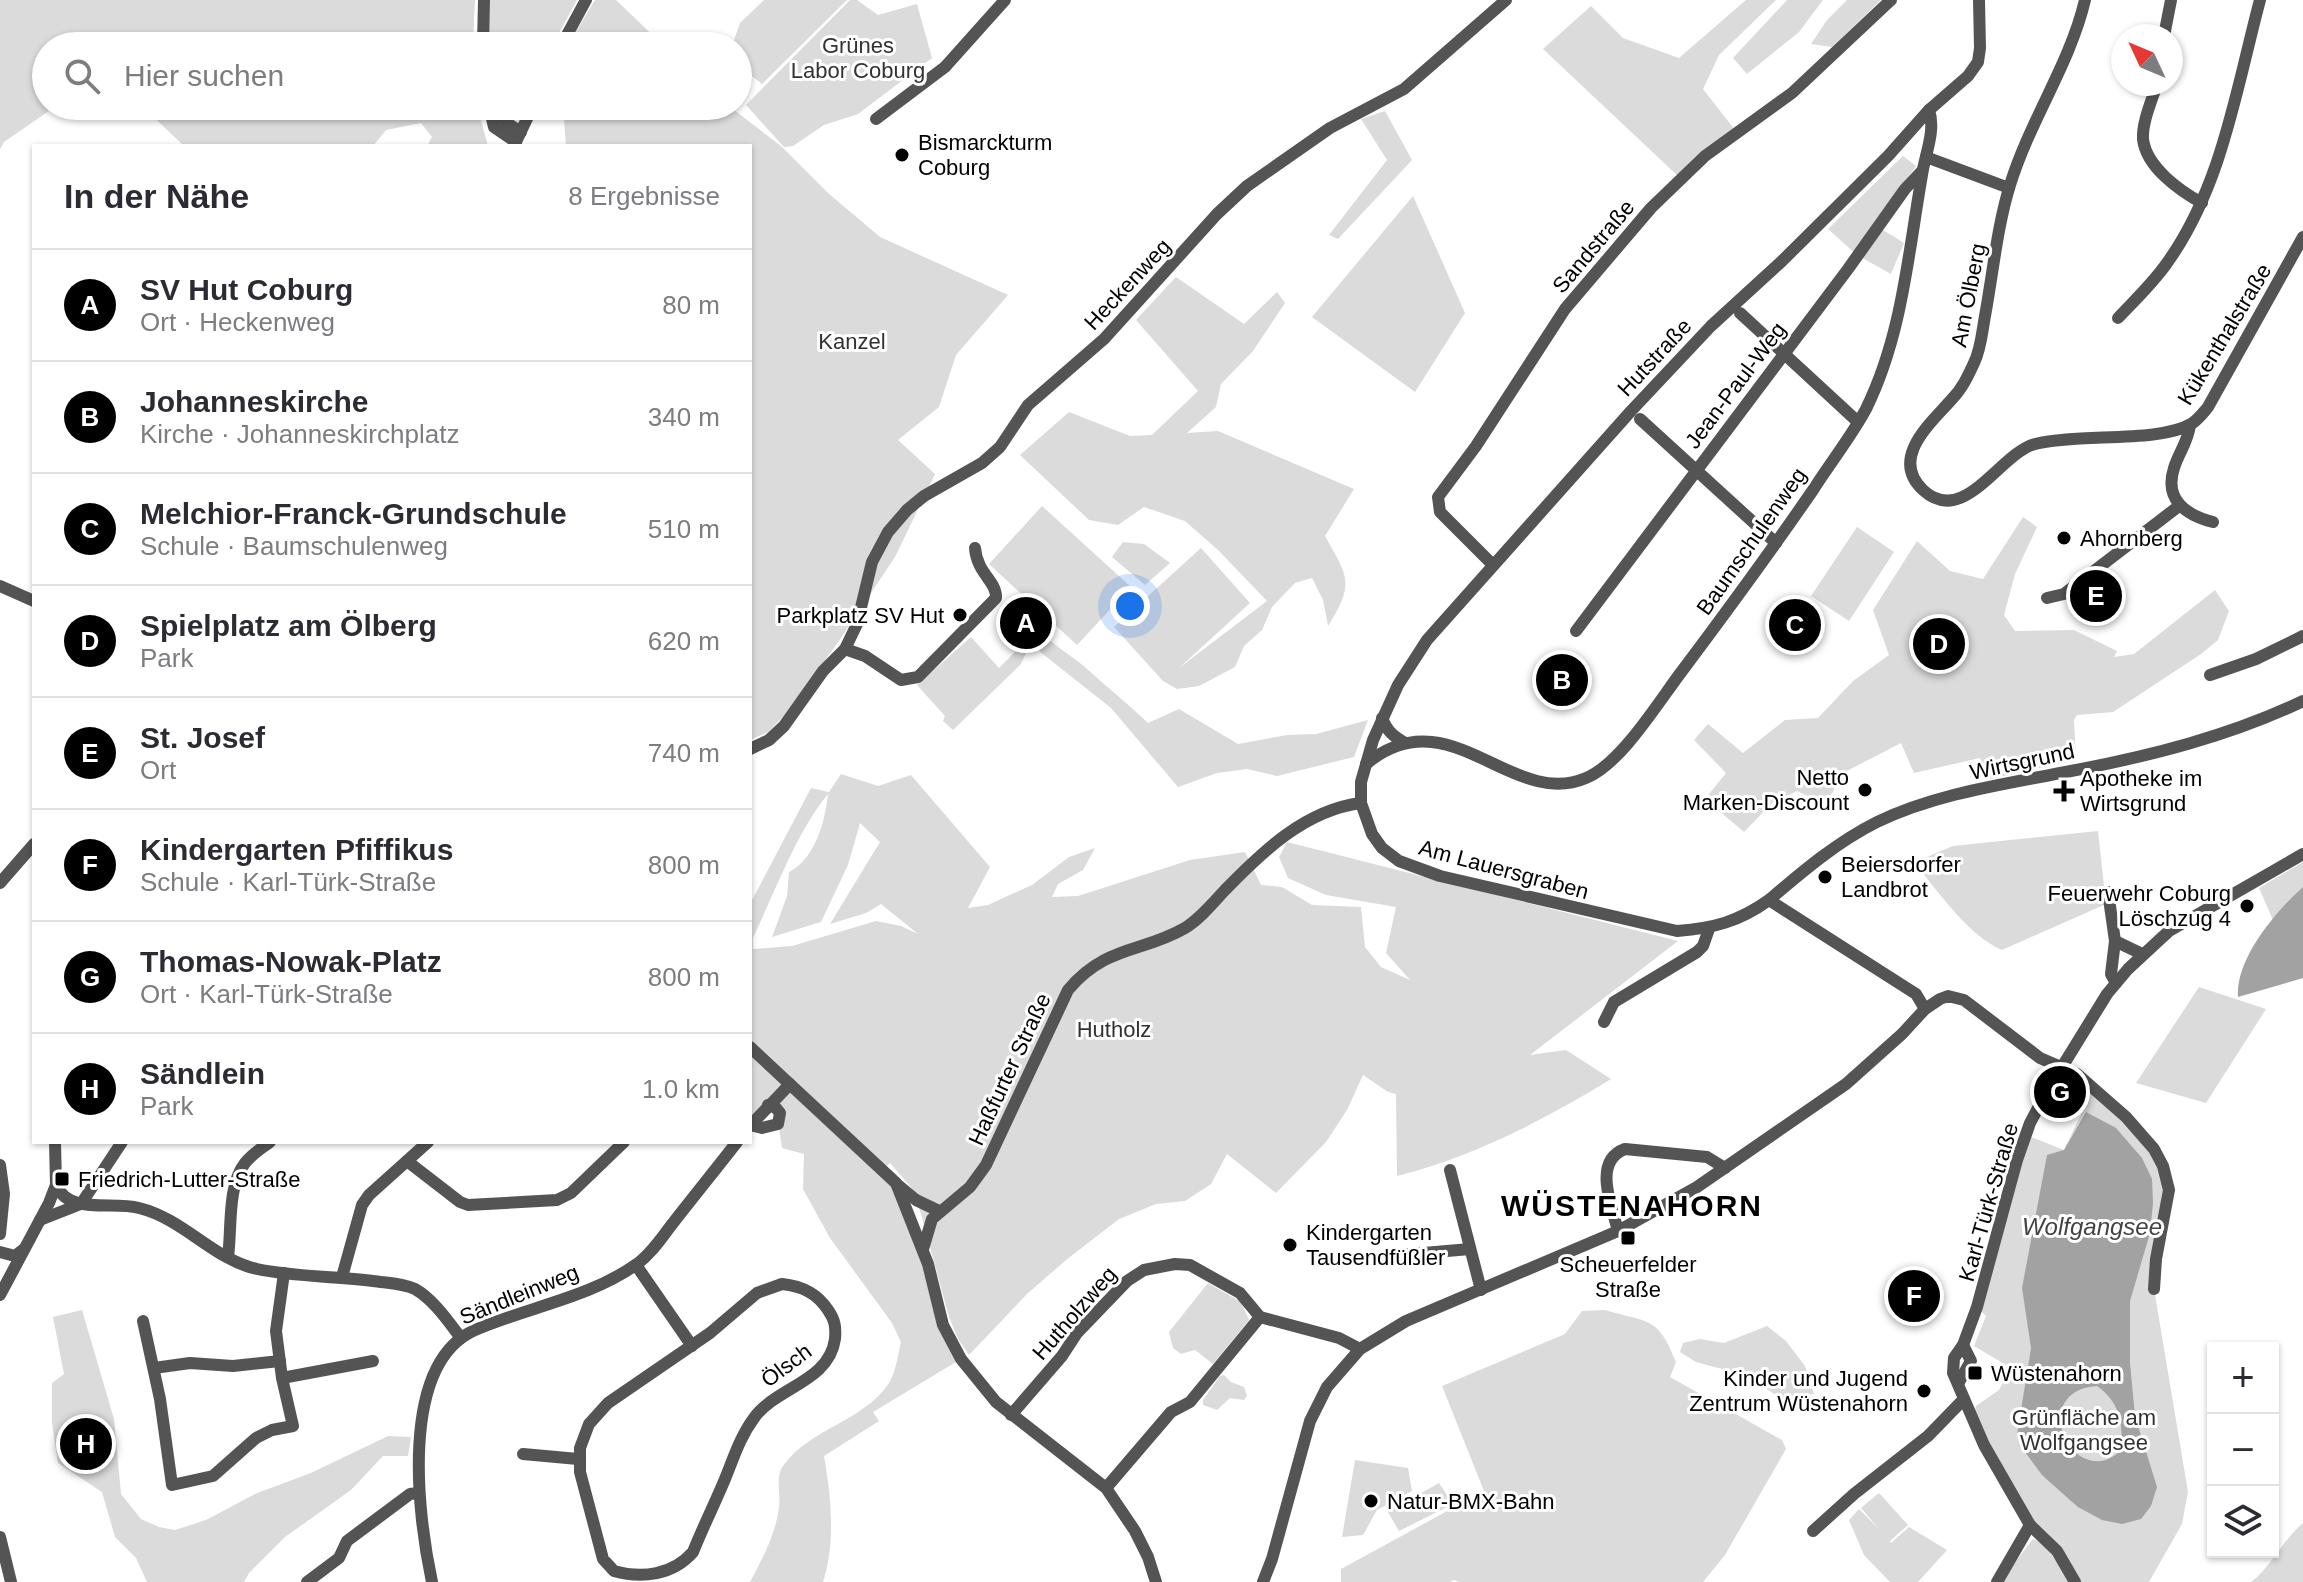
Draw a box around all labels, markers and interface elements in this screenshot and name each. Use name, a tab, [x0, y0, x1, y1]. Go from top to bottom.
north arrow	[2111, 24, 2183, 96]
search box	[32, 32, 752, 120]
park label: Grünes Labor Coburg	[791, 33, 925, 83]
icon: search	[60, 54, 104, 98]
text: Hier suchen	[124, 59, 284, 92]
place label: Bismarckturm Coburg	[918, 130, 1052, 180]
marker: Bismarckturm Coburg	[893, 146, 911, 164]
text: In der Nähe	[64, 177, 249, 215]
text: 8 Ergebnisse	[568, 181, 720, 211]
street label: Sandstraße	[1547, 195, 1640, 298]
street label: Heckenweg	[1079, 234, 1176, 335]
street label: Am Ölberg	[1946, 241, 1991, 349]
street label: Kükenthalstraße	[2172, 259, 2276, 409]
text: SV Hut Coburg	[140, 273, 353, 306]
text: A	[81, 290, 99, 320]
text: 80 m	[662, 290, 720, 320]
text: Ort · Heckenweg	[140, 307, 335, 337]
street label: Hutstraße	[1612, 313, 1696, 401]
street label: Jean-Paul-Weg	[1680, 317, 1791, 453]
park label: Kanzel	[818, 329, 886, 354]
text: Johanneskirche	[140, 385, 368, 418]
text: B	[81, 402, 99, 432]
text: 340 m	[648, 402, 720, 432]
text: Kirche · Johanneskirchplatz	[140, 419, 459, 449]
street label: Baumschulenweg	[1691, 463, 1811, 620]
text: Melchior-Franck-Grundschule	[140, 497, 567, 530]
text: C	[81, 514, 99, 544]
text: 510 m	[648, 514, 720, 544]
place label: Ahornberg	[2080, 526, 2183, 551]
marker: Ahornberg	[2055, 529, 2073, 547]
text: Schule · Baumschulenweg	[140, 531, 448, 561]
pin: E	[2070, 566, 2122, 626]
your location	[1110, 586, 1150, 626]
pin: A	[1000, 593, 1052, 653]
pin: C	[1769, 595, 1821, 655]
place label: Parkplatz SV Hut	[776, 603, 944, 628]
marker: Parkplatz SV Hut	[951, 606, 969, 624]
text: Spielplatz am Ölberg	[140, 609, 437, 642]
pin: D	[1913, 614, 1965, 674]
text: D	[81, 626, 99, 656]
text: 620 m	[648, 626, 720, 656]
text: Park	[140, 643, 193, 673]
pin: B	[1536, 650, 1588, 710]
text: St. Josef	[140, 721, 265, 754]
text: E	[81, 738, 99, 768]
text: 740 m	[648, 738, 720, 768]
street label: Wirtsgrund	[1967, 738, 2077, 785]
text: Ort	[140, 755, 176, 785]
place label: Netto Marken-Discount	[1683, 765, 1849, 815]
place label: Apotheke im Wirtsgrund	[2080, 766, 2202, 816]
marker: Netto Marken-Discount	[1856, 781, 1874, 799]
marker: Apotheke im Wirtsgrund	[2055, 782, 2073, 800]
text: Kindergarten Pfiffikus	[140, 833, 453, 866]
street label: Am Lauersgraben	[1416, 835, 1592, 904]
text: F	[82, 850, 98, 880]
text: 800 m	[648, 850, 720, 880]
place label: Beiersdorfer Landbrot	[1841, 852, 1961, 902]
text: Schule · Karl-Türk-Straße	[140, 867, 436, 897]
marker: Beiersdorfer Landbrot	[1816, 868, 1834, 886]
place label: Feuerwehr Coburg Löschzug 4	[2048, 881, 2231, 931]
marker: Feuerwehr Coburg Löschzug 4	[2238, 897, 2256, 915]
text: Thomas-Nowak-Platz	[140, 945, 442, 978]
text: G	[80, 962, 100, 992]
text: 800 m	[648, 962, 720, 992]
text: Ort · Karl-Türk-Straße	[140, 979, 393, 1009]
street label: Haßfurter Straße	[963, 989, 1056, 1149]
park label: Hutholz	[1077, 1017, 1151, 1042]
text: Sändlein	[140, 1057, 265, 1090]
pin: G	[2034, 1062, 2086, 1122]
text: H	[81, 1074, 99, 1104]
text: 1.0 km	[642, 1074, 720, 1104]
text: Park	[140, 1091, 193, 1121]
street label: Karl-Türk-Straße	[1954, 1120, 2023, 1284]
place label: Friedrich-Lutter-Straße	[78, 1167, 301, 1192]
marker: Friedrich-Lutter-Straße	[53, 1170, 71, 1188]
district label: WÜSTENAHORN	[1501, 1189, 1763, 1222]
water label: Wolfgangsee	[2022, 1213, 2162, 1240]
place label: Kindergarten Tausendfüßler	[1306, 1220, 1445, 1270]
marker: Scheuerfelder Straße	[1619, 1229, 1637, 1247]
marker: Kindergarten Tausendfüßler	[1281, 1236, 1299, 1254]
place label: Scheuerfelder Straße	[1560, 1252, 1696, 1302]
street label: Sändleinweg	[456, 1259, 582, 1330]
street label: Hutholzweg	[1027, 1262, 1122, 1365]
pin: F	[1888, 1266, 1940, 1326]
street label: Ölsch	[756, 1338, 816, 1392]
map controls	[2207, 1342, 2279, 1558]
button: +	[2207, 1342, 2279, 1414]
place label: Wüstenahorn	[1991, 1361, 2122, 1386]
marker: Wüstenahorn	[1966, 1364, 1984, 1382]
place label: Kinder und Jugend Zentrum Wüstenahorn	[1689, 1366, 1908, 1416]
marker: Kinder und Jugend Zentrum Wüstenahorn	[1915, 1382, 1933, 1400]
park label: Grünfläche am Wolfgangsee	[2012, 1405, 2156, 1455]
pin: H	[60, 1414, 112, 1474]
button: −	[2207, 1414, 2279, 1486]
button: layers	[2207, 1486, 2279, 1558]
place label: Natur-BMX-Bahn	[1387, 1489, 1555, 1514]
marker: Natur-BMX-Bahn	[1362, 1492, 1380, 1510]

